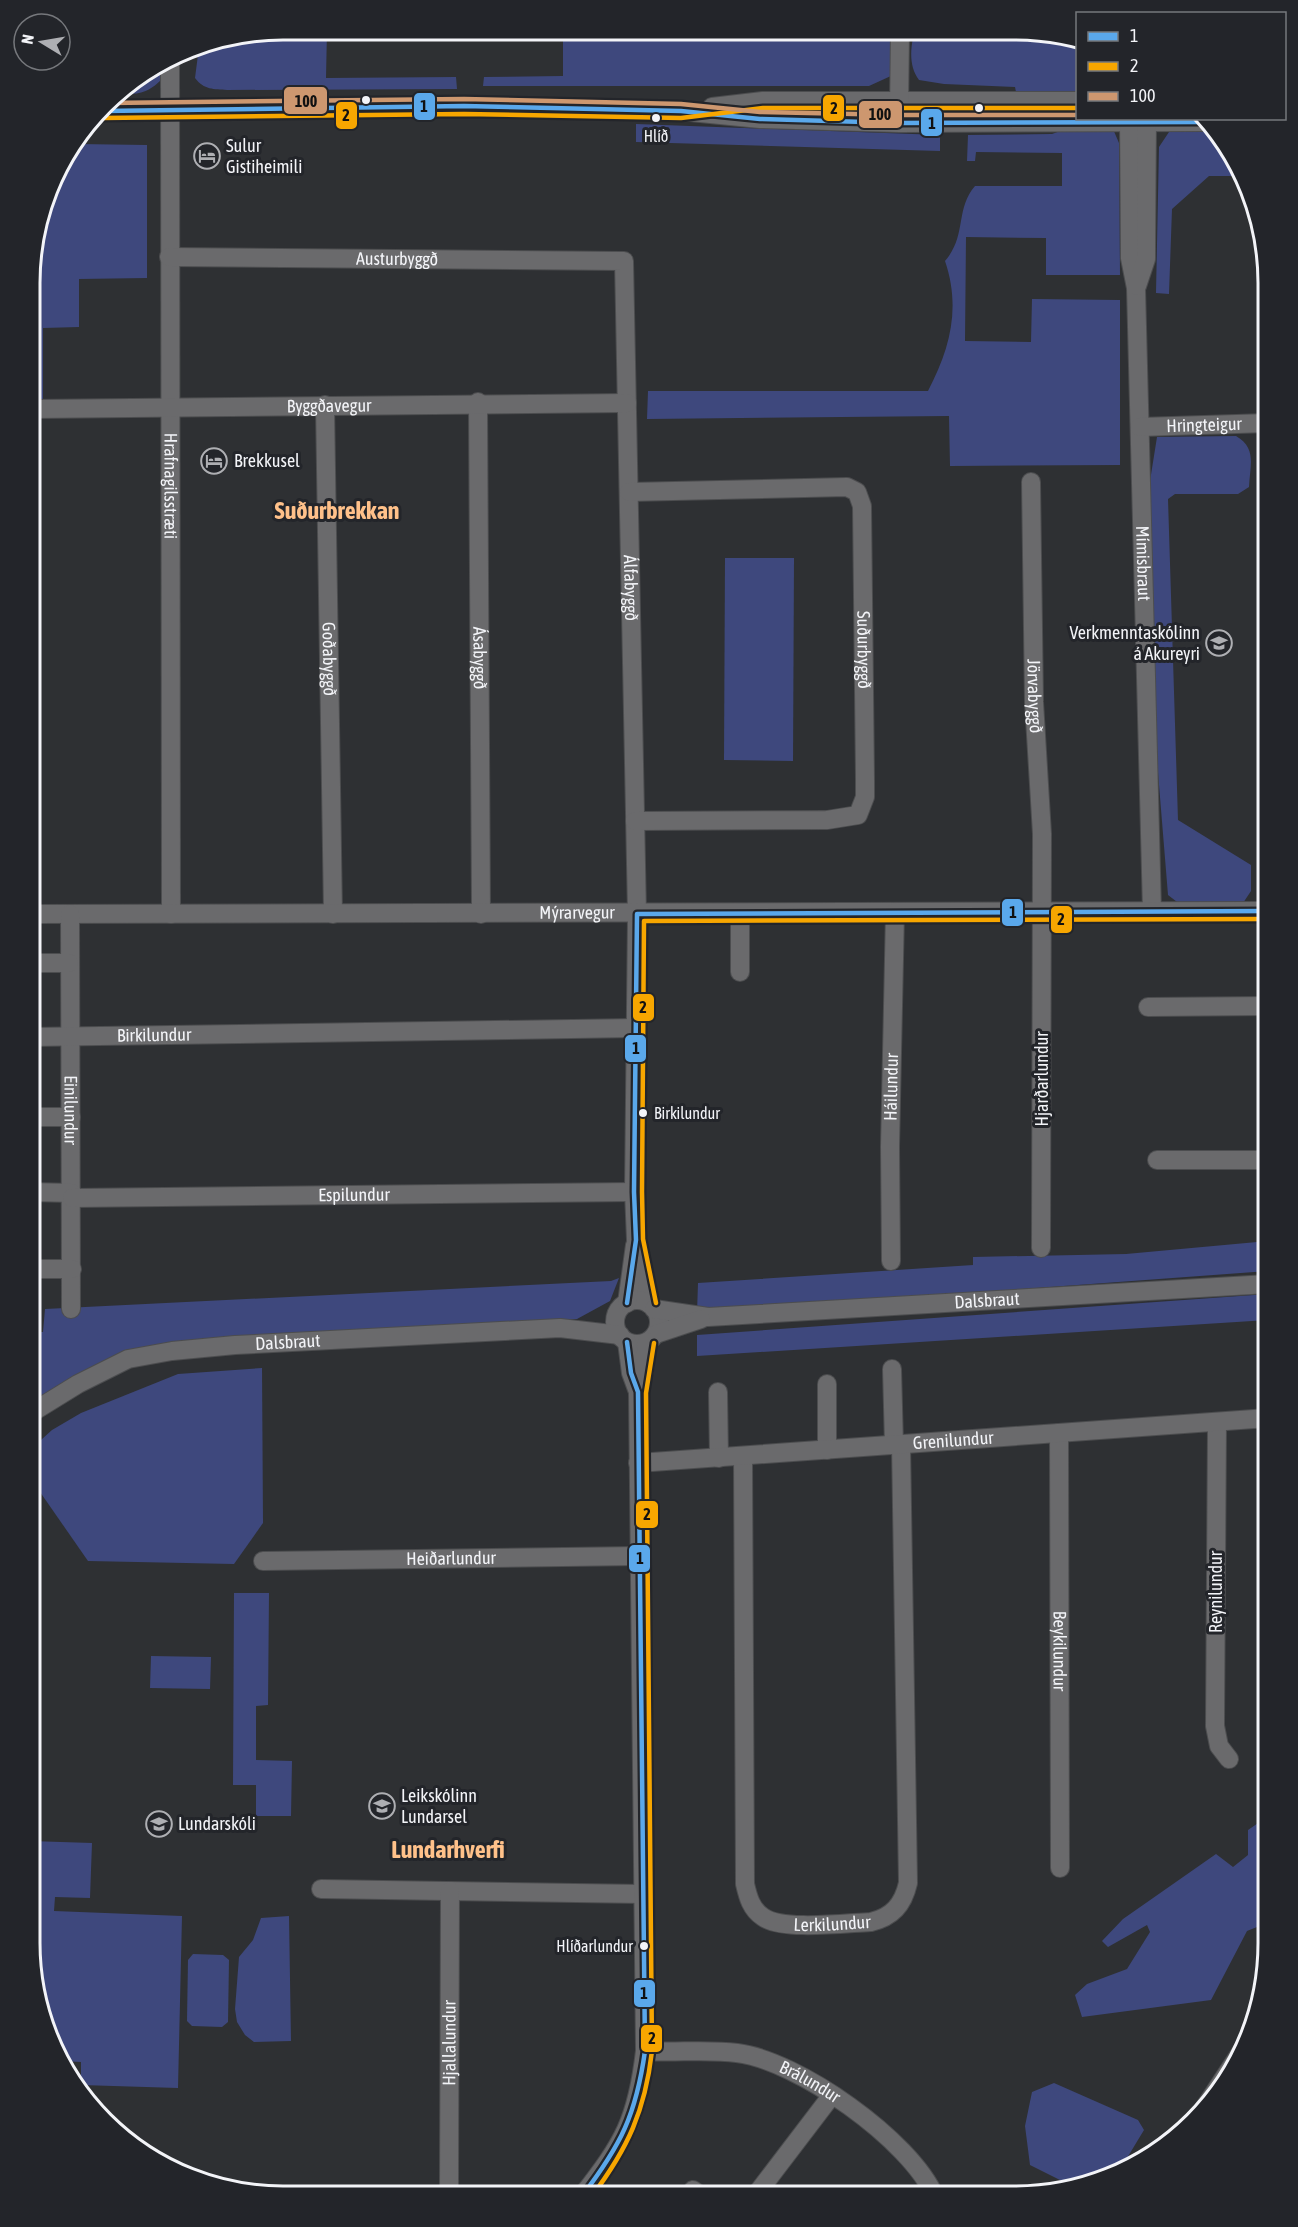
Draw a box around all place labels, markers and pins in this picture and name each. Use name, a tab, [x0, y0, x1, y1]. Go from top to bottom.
unlabelled marker	[360, 94, 372, 106]
unlabelled marker	[973, 102, 985, 114]
marker: Hlíð	[650, 112, 662, 124]
place label: Hlíð	[644, 127, 668, 145]
place label: Sulur Gistiheimili	[226, 135, 302, 177]
hotel icon: Sulur Gistiheimili	[192, 141, 222, 171]
hotel icon: Brekkusel	[199, 446, 229, 476]
place label: Brekkusel	[234, 450, 300, 471]
place label: Verkmenntaskólinn á Akureyri	[1069, 622, 1200, 664]
school or university icon: Verkmenntaskólinn á Akureyri	[1204, 628, 1234, 658]
place label: Birkilundur	[654, 1104, 720, 1122]
marker: Birkilundur	[637, 1107, 649, 1119]
place label: Leikskólinn Lundarsel	[401, 1785, 477, 1827]
school or university icon: Leikskólinn Lundarsel	[367, 1791, 397, 1821]
school or university icon: Lundarskóli	[144, 1809, 174, 1839]
place label: Lundarskóli	[178, 1813, 256, 1834]
place label: Hlíðarlundur	[556, 1937, 633, 1955]
marker: Hlíðarlundur	[638, 1940, 650, 1952]

